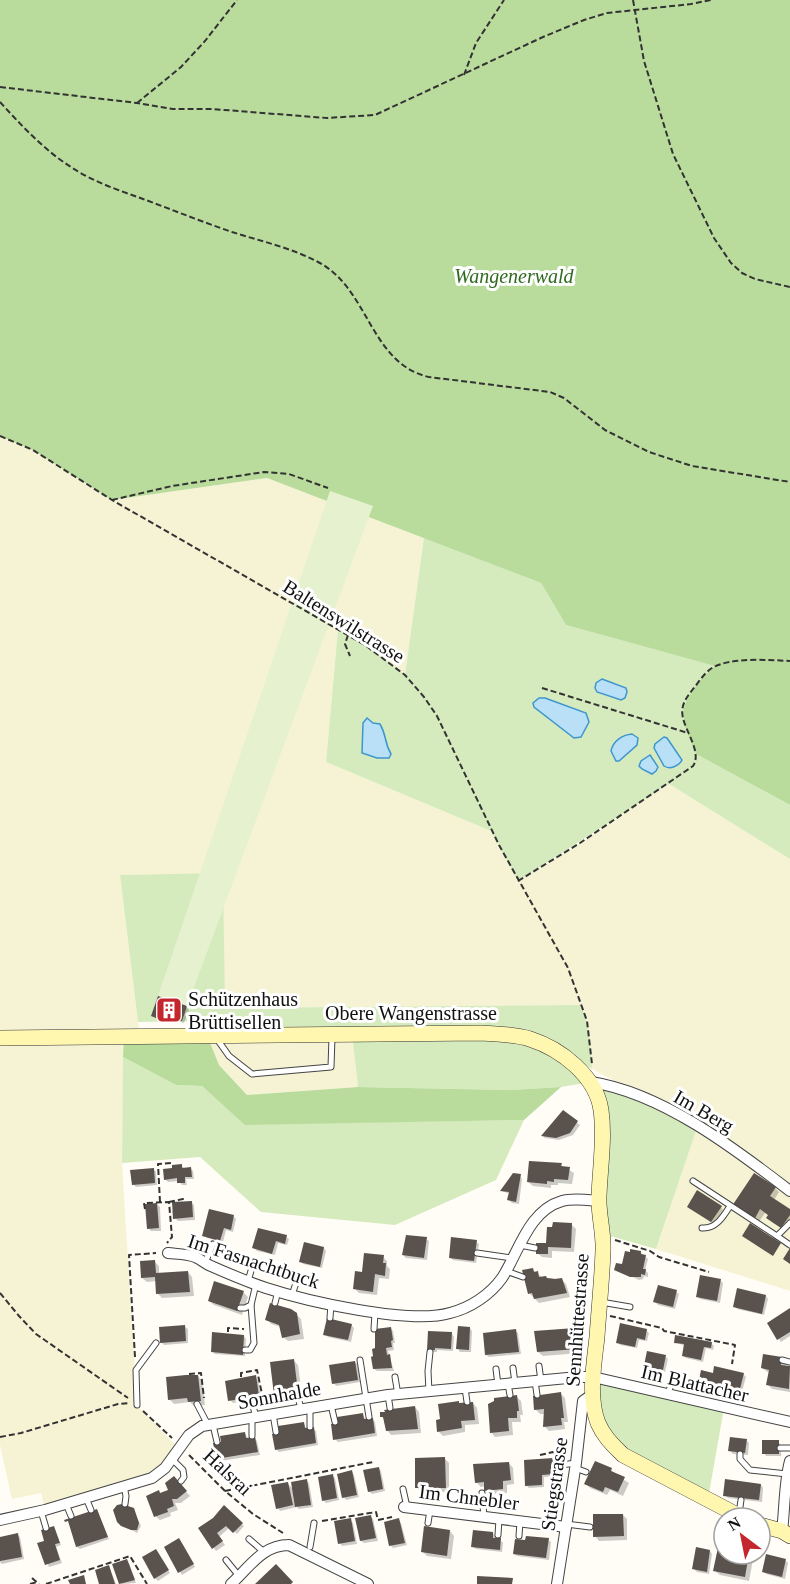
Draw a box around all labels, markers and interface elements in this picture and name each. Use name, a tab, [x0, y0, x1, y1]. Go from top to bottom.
park label: Wangenerwald	[454, 265, 575, 288]
street label: Baltenswilstrasse	[279, 575, 409, 667]
place label: Schützenhaus Brüttisellen	[188, 988, 298, 1033]
building icon: Schützenhaus Brüttisellen	[154, 995, 184, 1025]
street label: Obere Wangenstrasse	[325, 1002, 497, 1025]
street label: Im Berg	[670, 1085, 738, 1138]
street label: Im Fasnachtbuck	[185, 1229, 323, 1293]
street label: Sennhüttestrasse	[561, 1253, 593, 1387]
street label: Im Blattacher	[639, 1360, 751, 1406]
street label: Sonnhalde	[236, 1377, 323, 1413]
street label: Stiegstrasse	[537, 1436, 572, 1532]
street label: Halsrai	[199, 1444, 257, 1500]
street label: Im Chnebler	[418, 1480, 521, 1514]
north arrow	[712, 1506, 772, 1566]
text: N	[725, 1513, 744, 1534]

